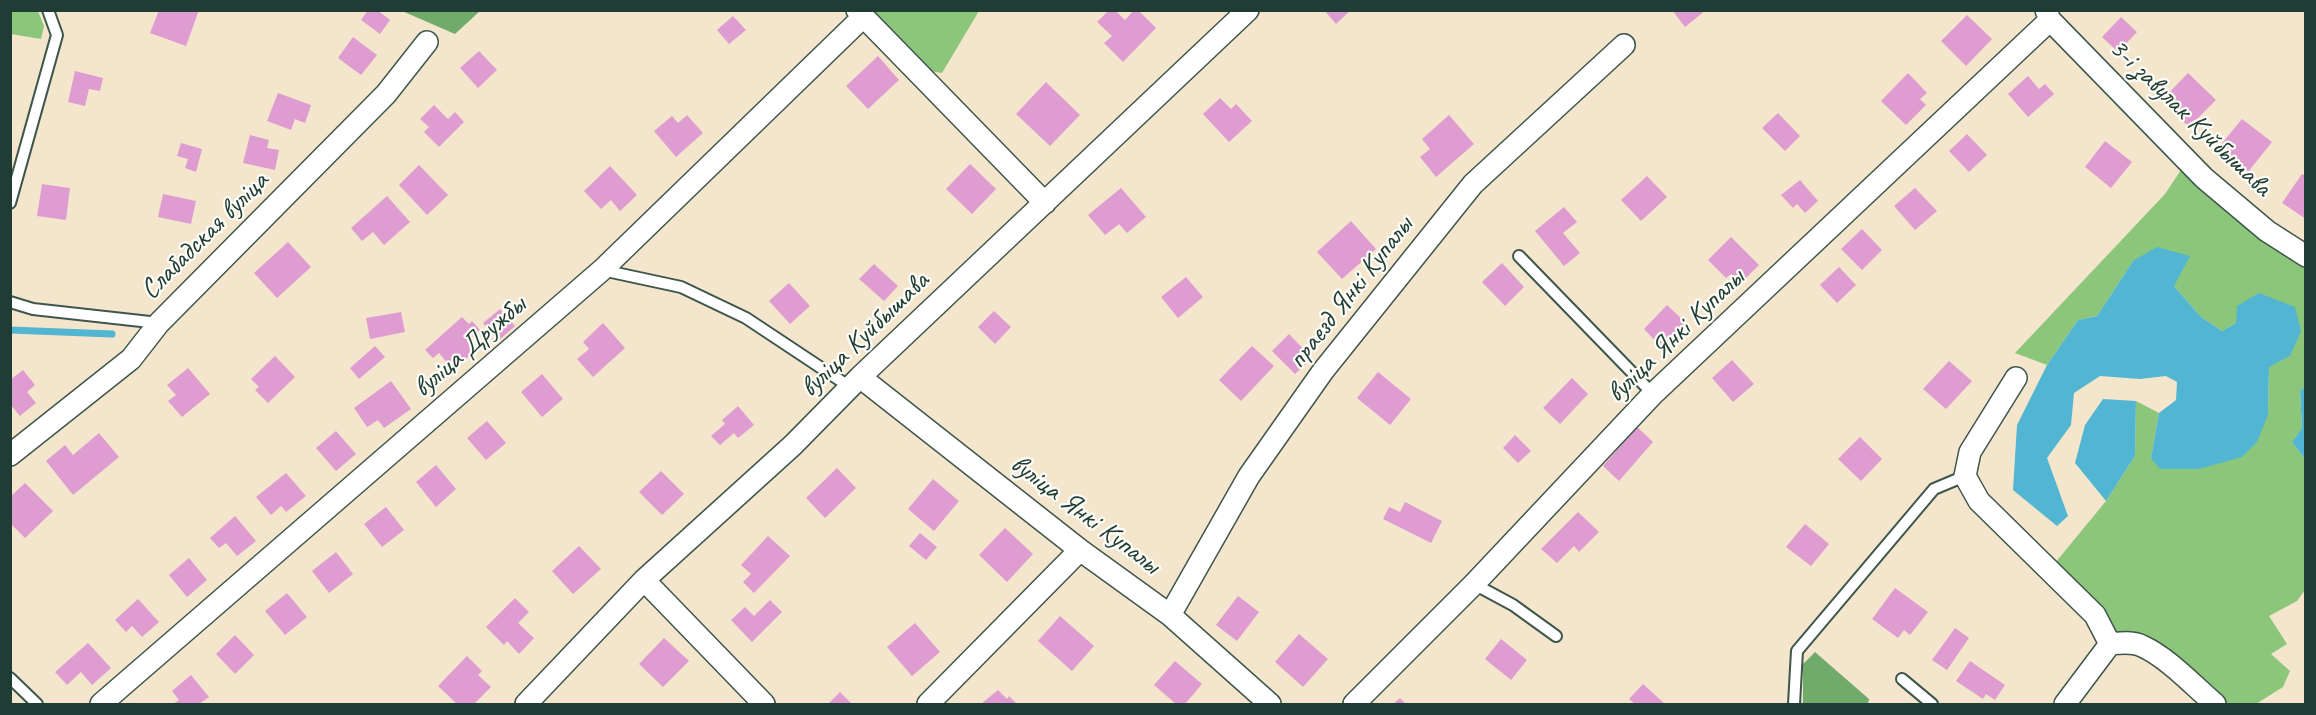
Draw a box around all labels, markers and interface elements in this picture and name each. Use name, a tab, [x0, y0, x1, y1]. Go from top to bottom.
street label: 3-і завулак Куйбышава	[2102, 32, 2278, 204]
street label: Слабадская вуліца	[134, 165, 276, 307]
street label: праезд Янкі Купалы	[1281, 210, 1421, 376]
street label: вуліца Янкі Купалы	[1600, 262, 1752, 410]
street label: вуліца Куйбышава	[793, 265, 937, 405]
street label: вуліца Дружбы	[407, 289, 533, 405]
street label: вуліца Янкі Купалы	[1004, 448, 1166, 582]

